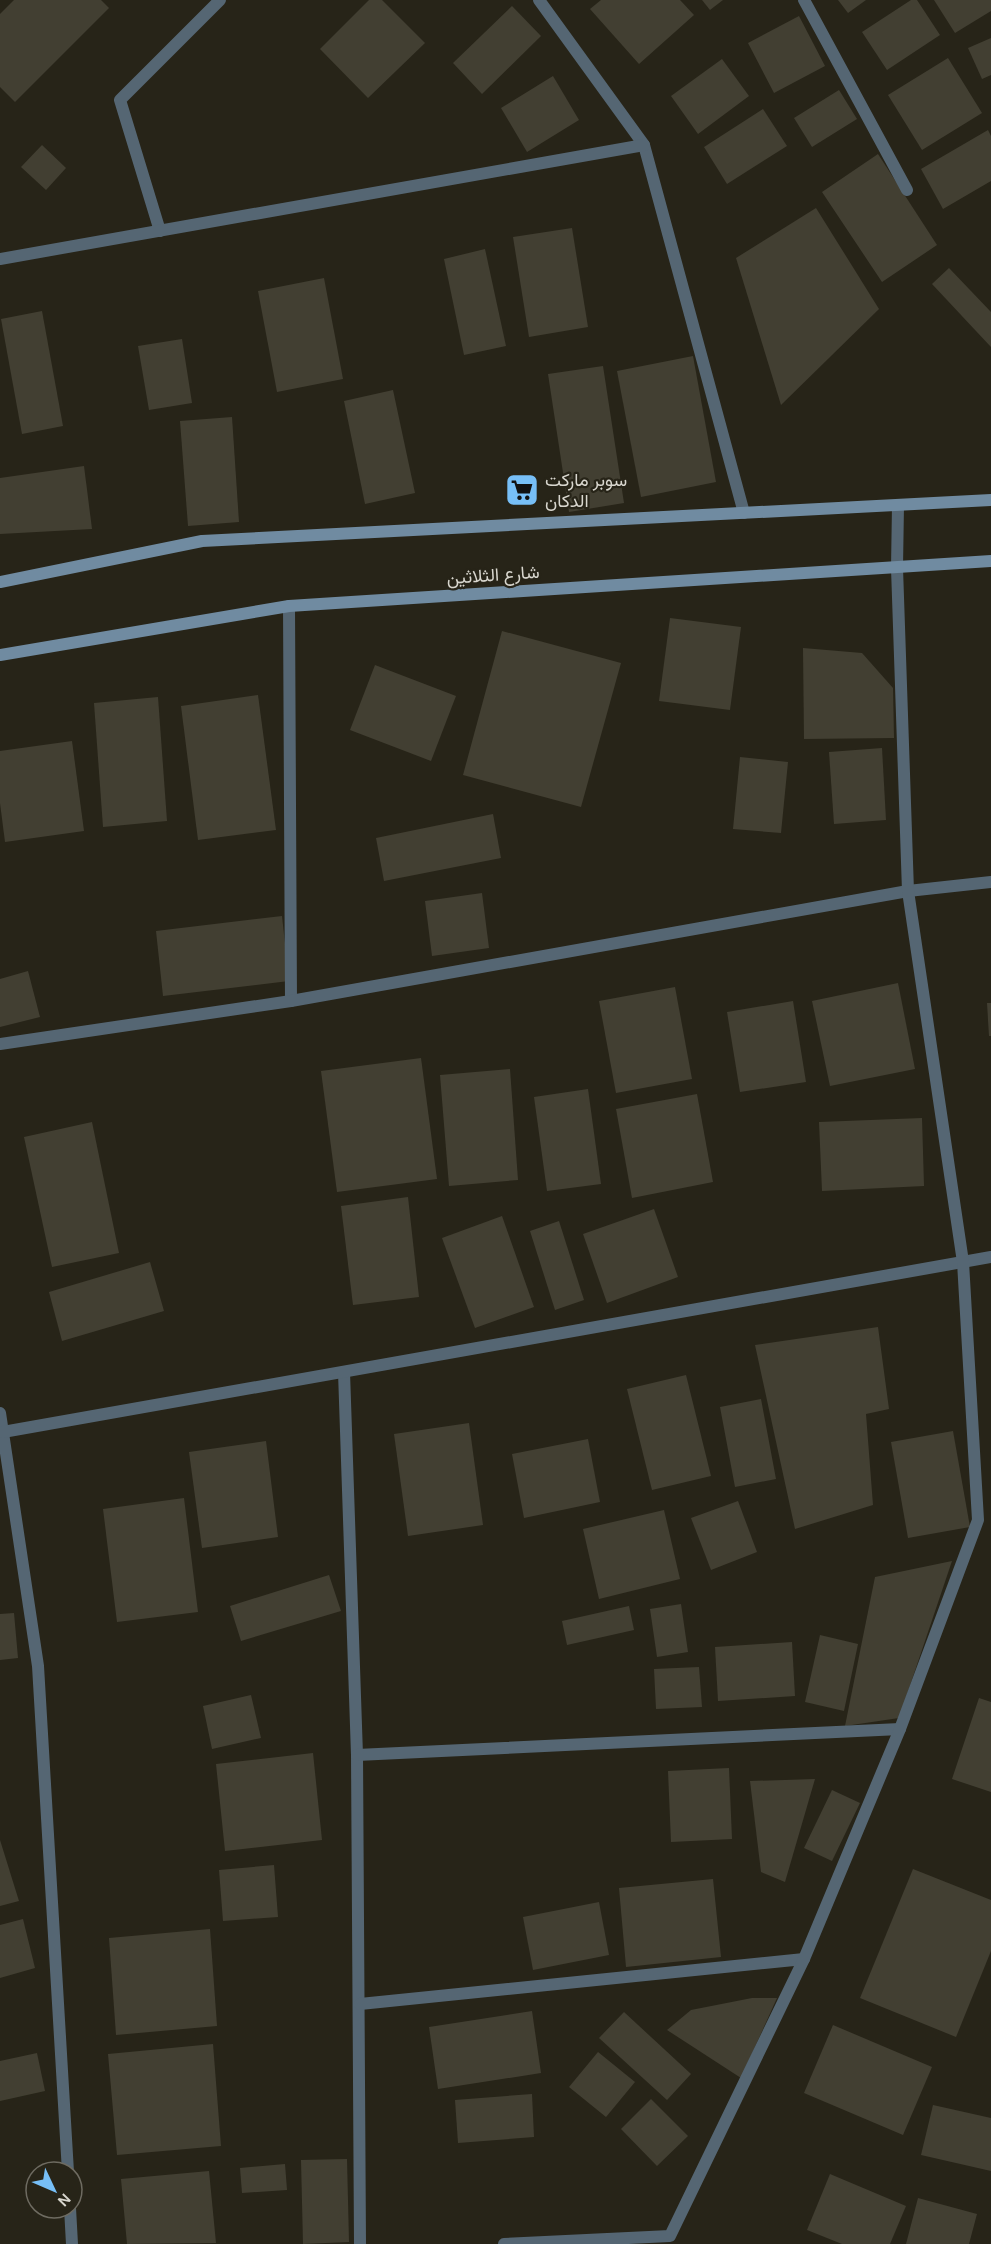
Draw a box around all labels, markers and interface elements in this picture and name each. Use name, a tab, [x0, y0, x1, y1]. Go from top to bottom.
place label: سوبر ماركت الدكان	[545, 469, 627, 512]
supermarket icon: سوبر ماركت الدكان	[504, 472, 540, 508]
street label: شارع الثلاثين	[446, 561, 540, 590]
north arrow	[24, 2160, 84, 2220]
text: N	[54, 2189, 75, 2211]

